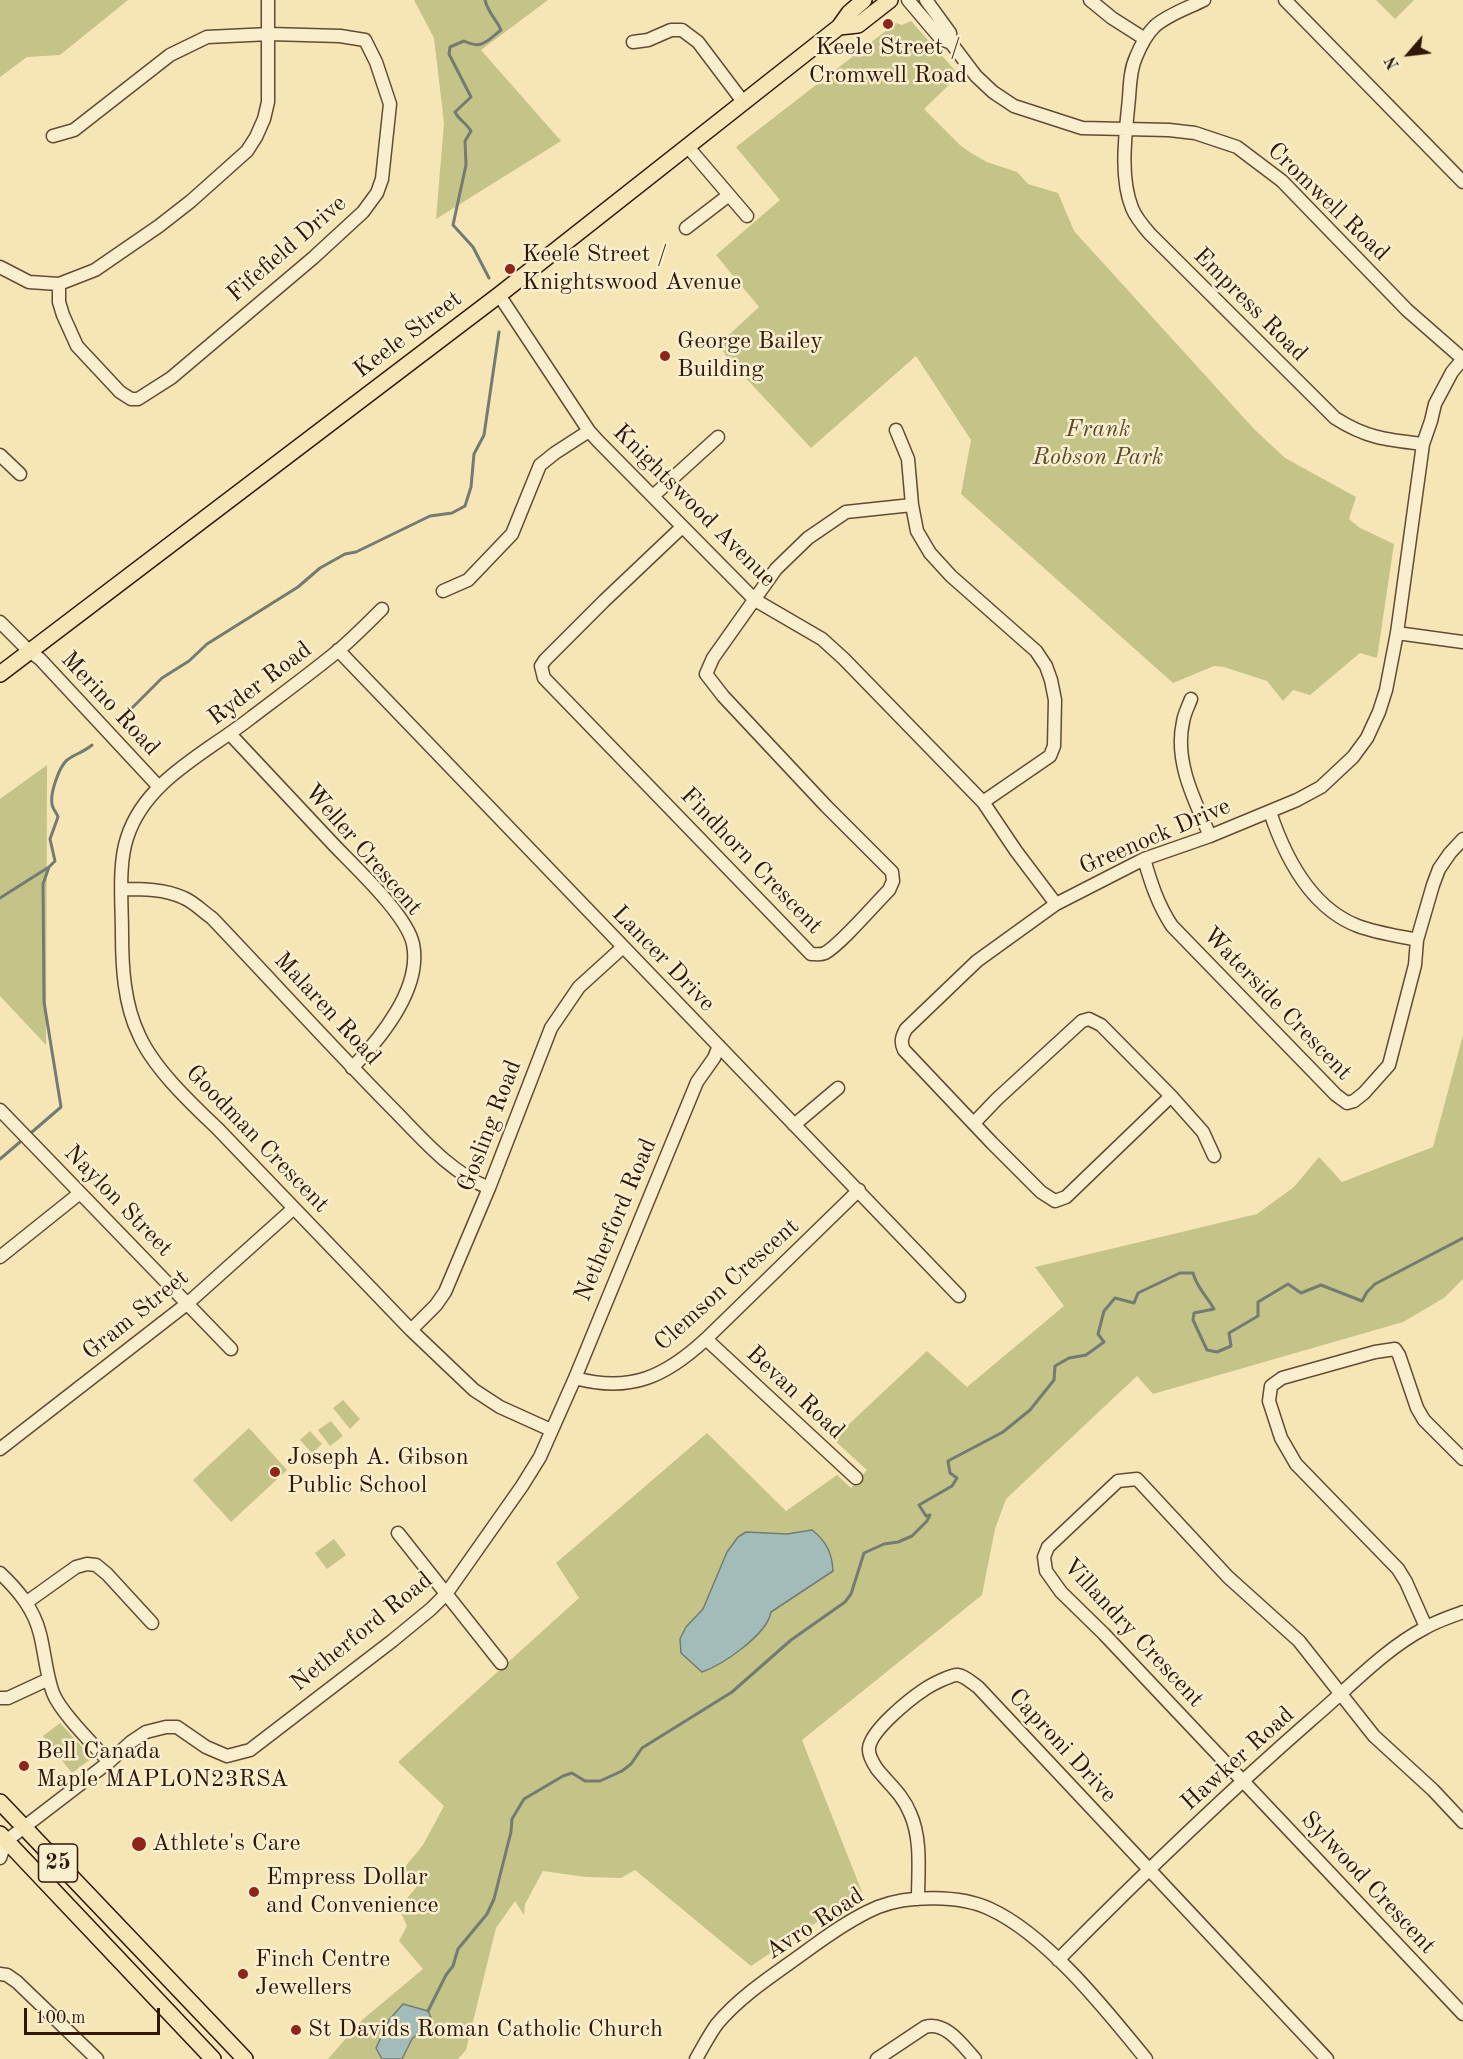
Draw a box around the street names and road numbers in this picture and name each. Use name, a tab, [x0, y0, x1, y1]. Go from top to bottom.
street label: Cromwell Road	[1261, 137, 1395, 267]
street label: Fifefield Drive	[221, 189, 353, 309]
street label: Empress Road	[1187, 242, 1313, 368]
street label: Keele Street	[348, 285, 468, 385]
street label: Knightswood Avenue	[606, 418, 782, 594]
street label: Ryder Road	[202, 636, 318, 732]
street label: Merino Road	[54, 646, 166, 762]
street label: Weller Crescent	[298, 778, 428, 922]
street label: Findhorn Crescent	[674, 782, 828, 940]
street label: Greenock Drive	[1075, 792, 1235, 882]
street label: Lancer Drive	[605, 900, 721, 1018]
street label: Waterside Crescent	[1196, 921, 1358, 1087]
street label: Malaren Road	[267, 946, 387, 1072]
street label: Gosling Road	[452, 1056, 528, 1196]
street label: Goodman Crescent	[179, 1059, 335, 1219]
street label: Netherford Road	[569, 1134, 663, 1306]
street label: Naylon Street	[58, 1139, 178, 1263]
street label: Clemson Crescent	[649, 1212, 805, 1358]
street label: Gram Street	[77, 1263, 195, 1367]
street label: Bevan Road	[740, 1340, 850, 1446]
street label: Villandry Crescent	[1056, 1552, 1210, 1714]
street label: Netherford Road	[285, 1566, 439, 1698]
street label: Caproni Drive	[1002, 1683, 1122, 1809]
street label: Hawker Road	[1175, 1701, 1301, 1817]
street label: Sylwood Crescent	[1294, 1806, 1442, 1960]
road number: 25	[38, 1844, 78, 1882]
street label: Avro Road	[760, 1882, 870, 1966]

